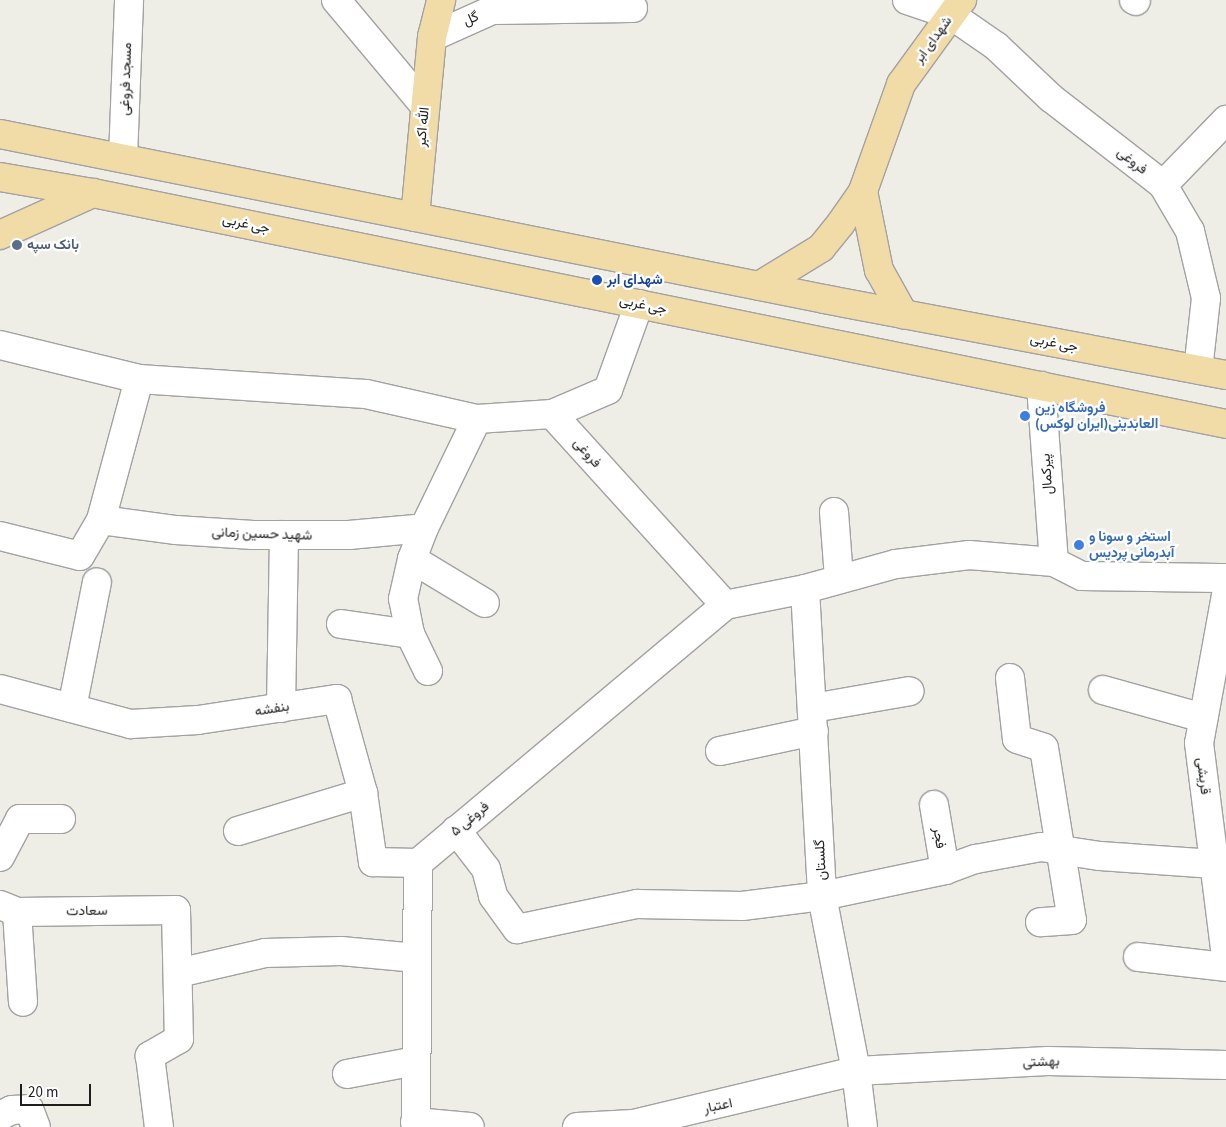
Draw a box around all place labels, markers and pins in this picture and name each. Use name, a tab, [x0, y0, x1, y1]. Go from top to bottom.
place label: بانک سپه	[27, 237, 79, 253]
marker: بانک سپه	[11, 239, 23, 251]
place label: شهدای ابر	[607, 272, 663, 288]
marker: شهدای ابر	[591, 274, 603, 286]
place label: فروشگاه زین العابدینی(ایران لوکس)	[1035, 400, 1158, 432]
marker: فروشگاه زین العابدینی(ایران لوکس)	[1019, 410, 1031, 422]
place label: استخر و سونا و آبدرمانی پردیس	[1089, 529, 1174, 562]
marker: استخر و سونا و آبدرمانی پردیس	[1073, 539, 1085, 551]

